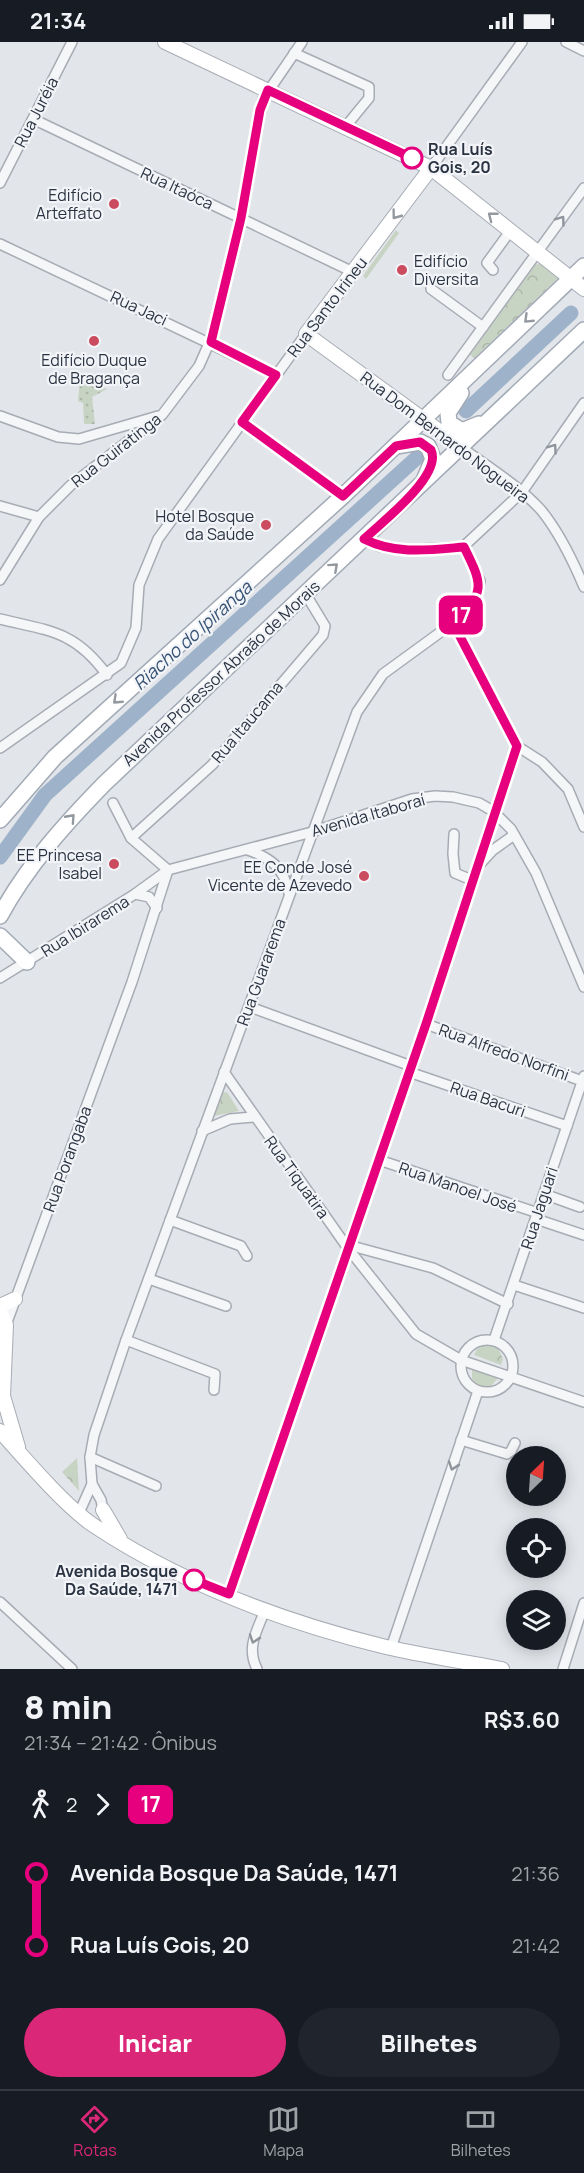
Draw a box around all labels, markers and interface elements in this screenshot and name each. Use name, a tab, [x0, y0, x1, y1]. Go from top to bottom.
text: 21:34	[30, 6, 86, 36]
street label: Rua Juréia	[9, 73, 63, 151]
place label: Rua Luís Gois, 20	[428, 138, 493, 178]
marker: Rua Luís Gois, 20	[401, 147, 423, 169]
street label: Rua Itaóca	[137, 162, 217, 214]
place label: Edifício Arteffato	[36, 184, 102, 224]
marker: Edifício Arteffato	[107, 197, 121, 211]
one-way arrow	[392, 208, 403, 219]
one-way arrow	[488, 212, 499, 223]
one-way arrow	[554, 216, 565, 227]
place label: Edifício Diversita	[414, 250, 479, 290]
street label: Rua Santo Irineu	[282, 252, 372, 362]
marker: Edifício Diversita	[395, 263, 409, 277]
street label: Rua Jaci	[107, 285, 171, 331]
one-way arrow	[525, 312, 535, 323]
marker: Edifício Duque de Bragança	[87, 334, 101, 348]
place label: Edifício Duque de Bragança	[41, 349, 147, 389]
street label: Rua Dom Bernardo Nogueira	[356, 366, 534, 508]
street label: Rua Guiratinga	[66, 408, 166, 492]
one-way arrow	[546, 443, 557, 454]
place label: Hotel Bosque da Saúde	[155, 505, 254, 545]
marker: Hotel Bosque da Saúde	[259, 518, 273, 532]
one-way arrow	[327, 563, 337, 574]
street label: Avenida Professor Abraão de Morais	[117, 575, 325, 771]
water label: Riacho do Ipiranga	[128, 575, 257, 695]
line badge: 17	[434, 596, 488, 634]
text: 17	[451, 601, 471, 629]
street label: Rua Itaucama	[206, 676, 288, 768]
one-way arrow	[113, 693, 124, 704]
street label: Avenida Itaboraí	[309, 788, 428, 842]
one-way arrow	[64, 814, 75, 824]
place label: EE Princesa Isabel	[17, 844, 102, 884]
place label: EE Conde José Vicente de Azevedo	[208, 856, 352, 896]
marker: EE Princesa Isabel	[107, 857, 121, 871]
marker: EE Conde José Vicente de Azevedo	[357, 869, 371, 883]
street label: Rua Ibirarema	[37, 890, 133, 962]
street label: Rua Guararema	[231, 915, 291, 1029]
street label: Rua Alfredo Norfini	[436, 1018, 572, 1086]
street label: Rua Bacuri	[447, 1076, 529, 1122]
street label: Rua Porangaba	[38, 1103, 96, 1215]
street label: Rua Tiquatira	[260, 1131, 334, 1223]
street label: Rua Manoel José	[396, 1156, 520, 1218]
street label: Rua Jaguari	[515, 1164, 563, 1252]
north arrow	[506, 1446, 566, 1506]
map controls	[506, 1446, 566, 1650]
one-way arrow	[447, 1460, 460, 1471]
button: locate	[506, 1518, 566, 1578]
place label: Avenida Bosque Da Saúde, 1471	[55, 1560, 178, 1600]
marker: Avenida Bosque Da Saúde, 1471	[183, 1569, 205, 1591]
button: layers	[506, 1590, 566, 1650]
one-way arrow	[249, 1633, 261, 1644]
text: 8 min	[24, 1684, 112, 1729]
text: R$3.60	[484, 1705, 560, 1735]
text: 21:34 – 21:42 · Ônibus	[24, 1729, 217, 1756]
icon: walk	[24, 1788, 57, 1821]
icon: forward	[86, 1788, 119, 1821]
text: 17	[140, 1790, 161, 1818]
text: 2	[66, 1791, 77, 1818]
text: Avenida Bosque Da Saúde, 1471	[70, 1858, 398, 1888]
text: 21:36	[511, 1860, 560, 1887]
text: Rua Luís Gois, 20	[70, 1930, 250, 1960]
text: 21:42	[512, 1932, 560, 1959]
button: Iniciar	[24, 2008, 286, 2077]
button: Bilhetes	[298, 2008, 560, 2077]
tab: Rotas	[73, 2103, 117, 2161]
tab: Mapa	[263, 2103, 304, 2161]
tab: Bilhetes	[451, 2103, 511, 2161]

